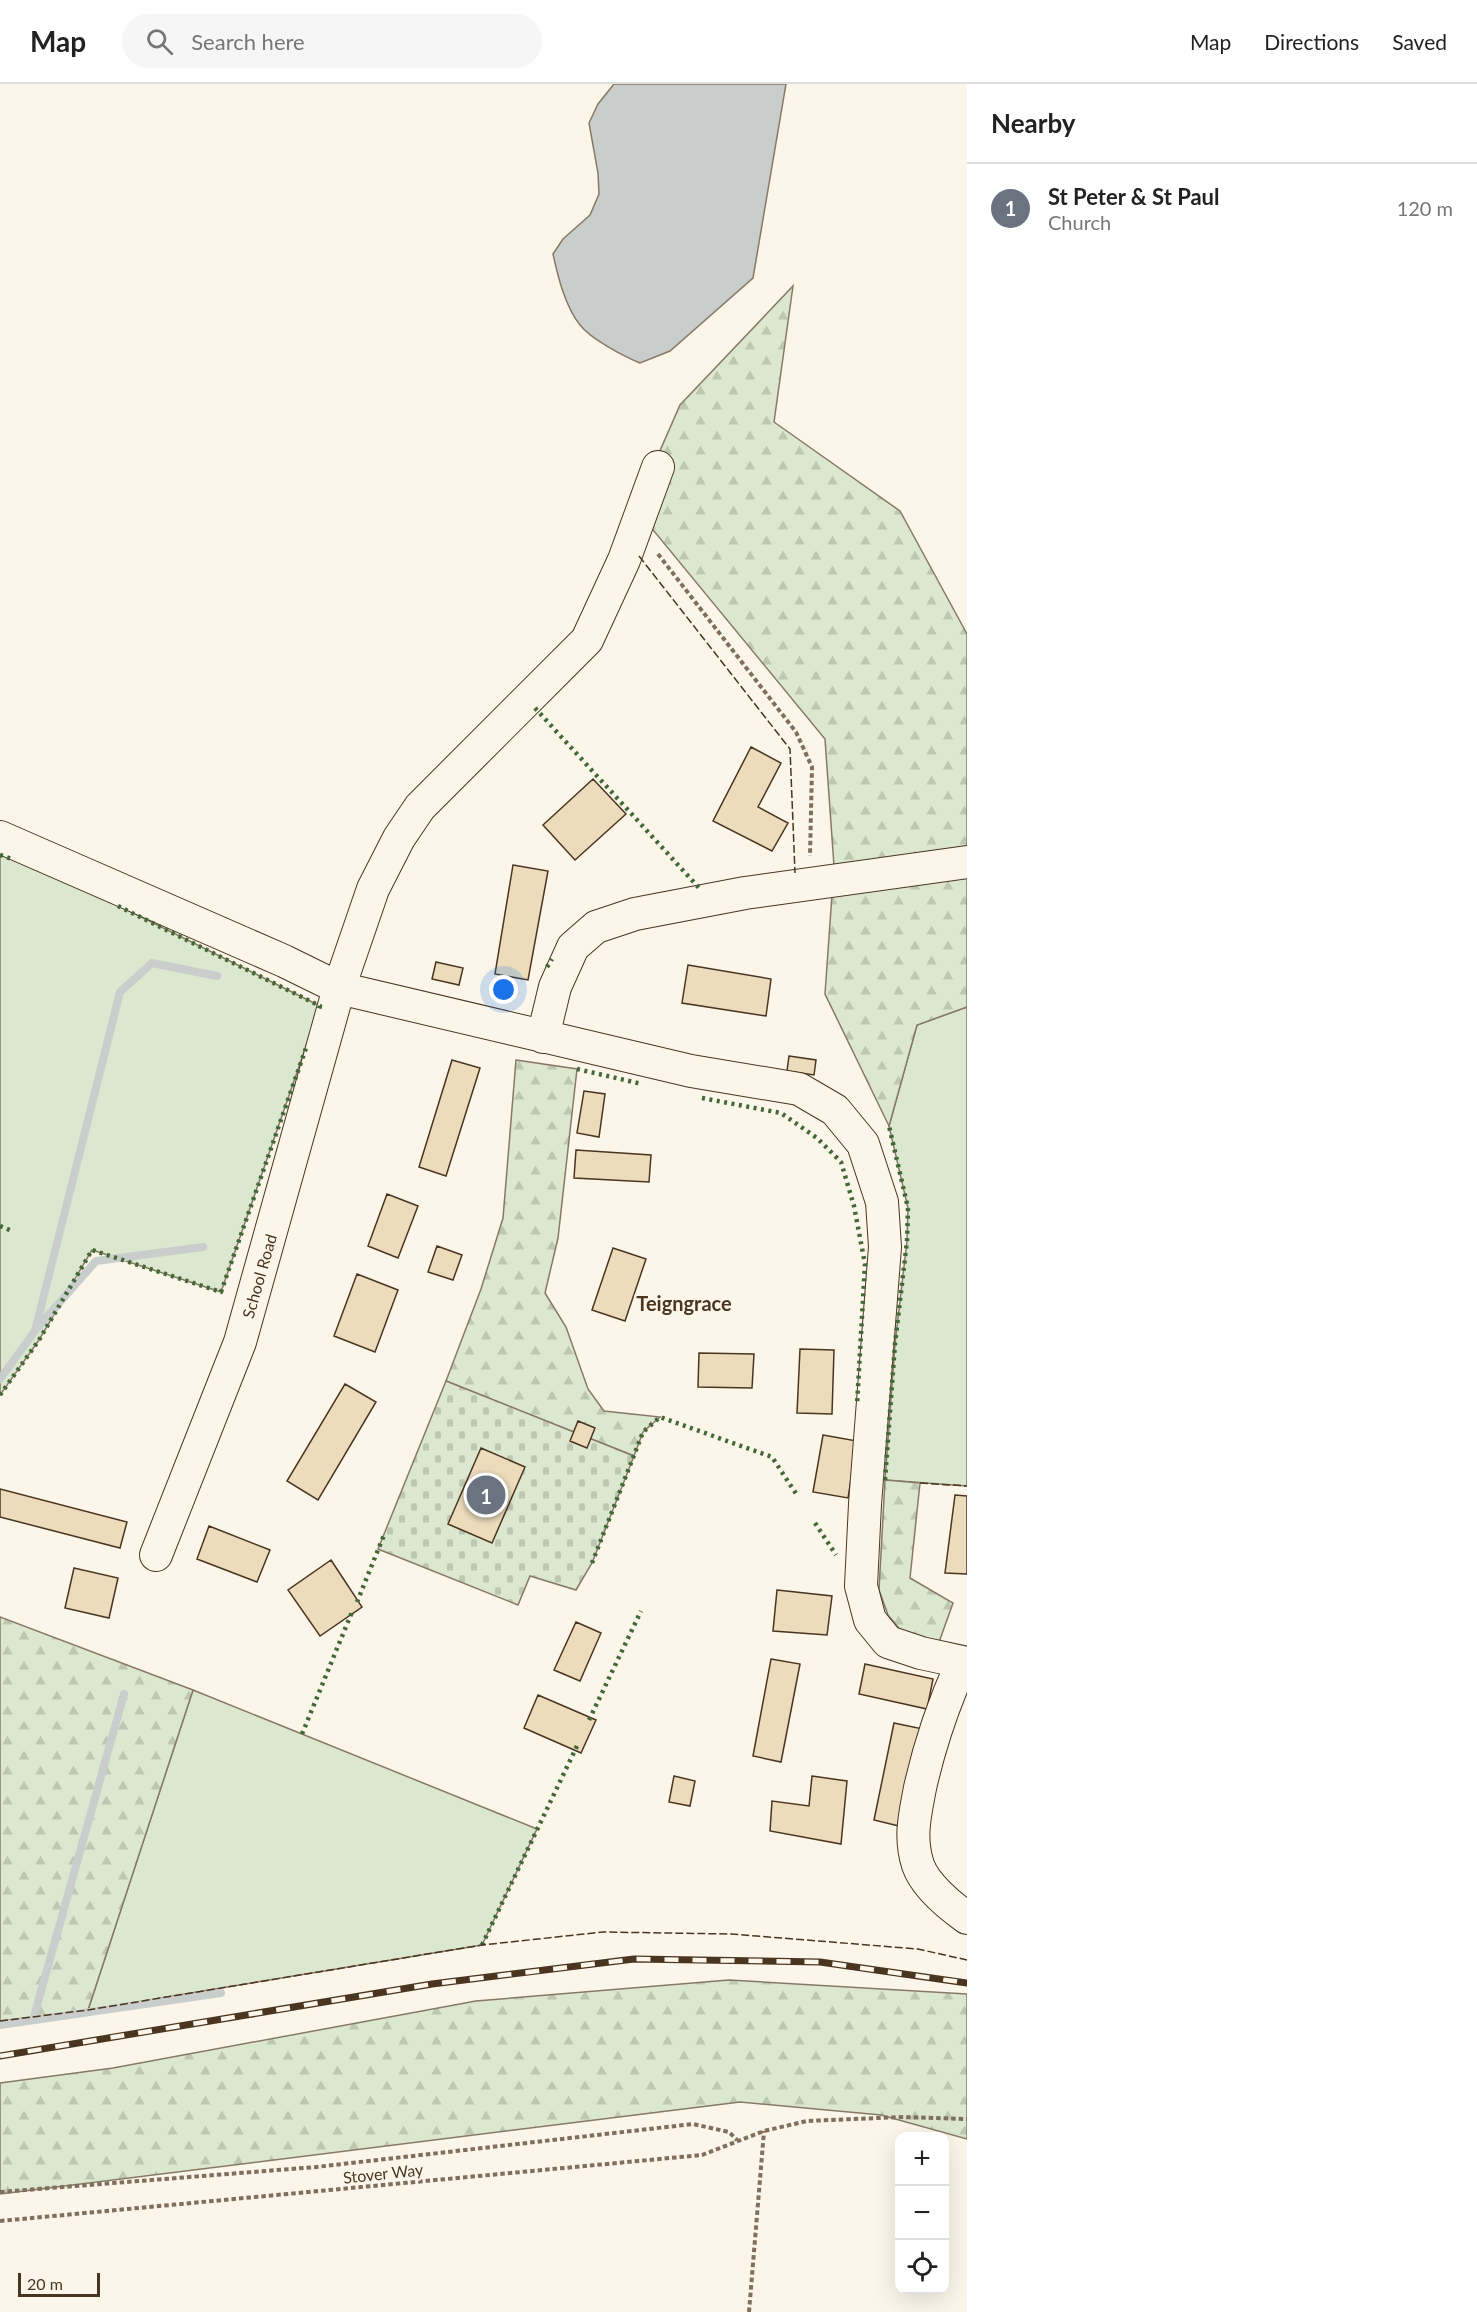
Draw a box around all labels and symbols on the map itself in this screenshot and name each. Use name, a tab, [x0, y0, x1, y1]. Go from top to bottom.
your location	[489, 975, 518, 1004]
street label: School Road	[238, 1232, 280, 1320]
district label: Teigngrace	[636, 1291, 732, 1315]
pin: 1	[466, 1472, 506, 1518]
street label: Stover Way	[342, 2159, 425, 2187]
scale bar	[18, 2270, 100, 2298]

